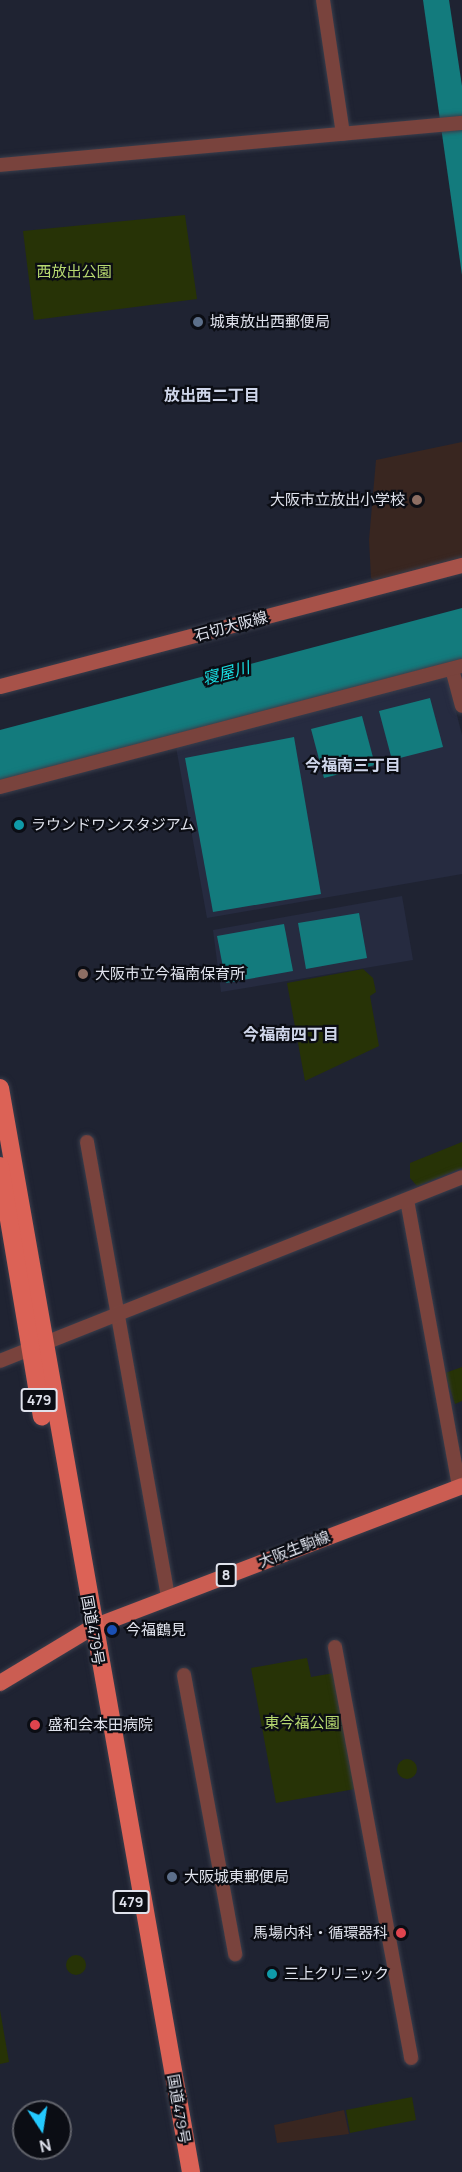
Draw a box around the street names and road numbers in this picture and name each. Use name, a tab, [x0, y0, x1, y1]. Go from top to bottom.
street label: 石切大阪線	[192, 608, 270, 644]
road number: 479	[20, 1389, 58, 1411]
street label: 大阪生駒線	[256, 1527, 332, 1571]
road number: 8	[216, 1564, 236, 1586]
street label: 国道479号	[78, 1594, 108, 1666]
road number: 479	[112, 1891, 150, 1913]
street label: 国道479号	[164, 2073, 194, 2145]

